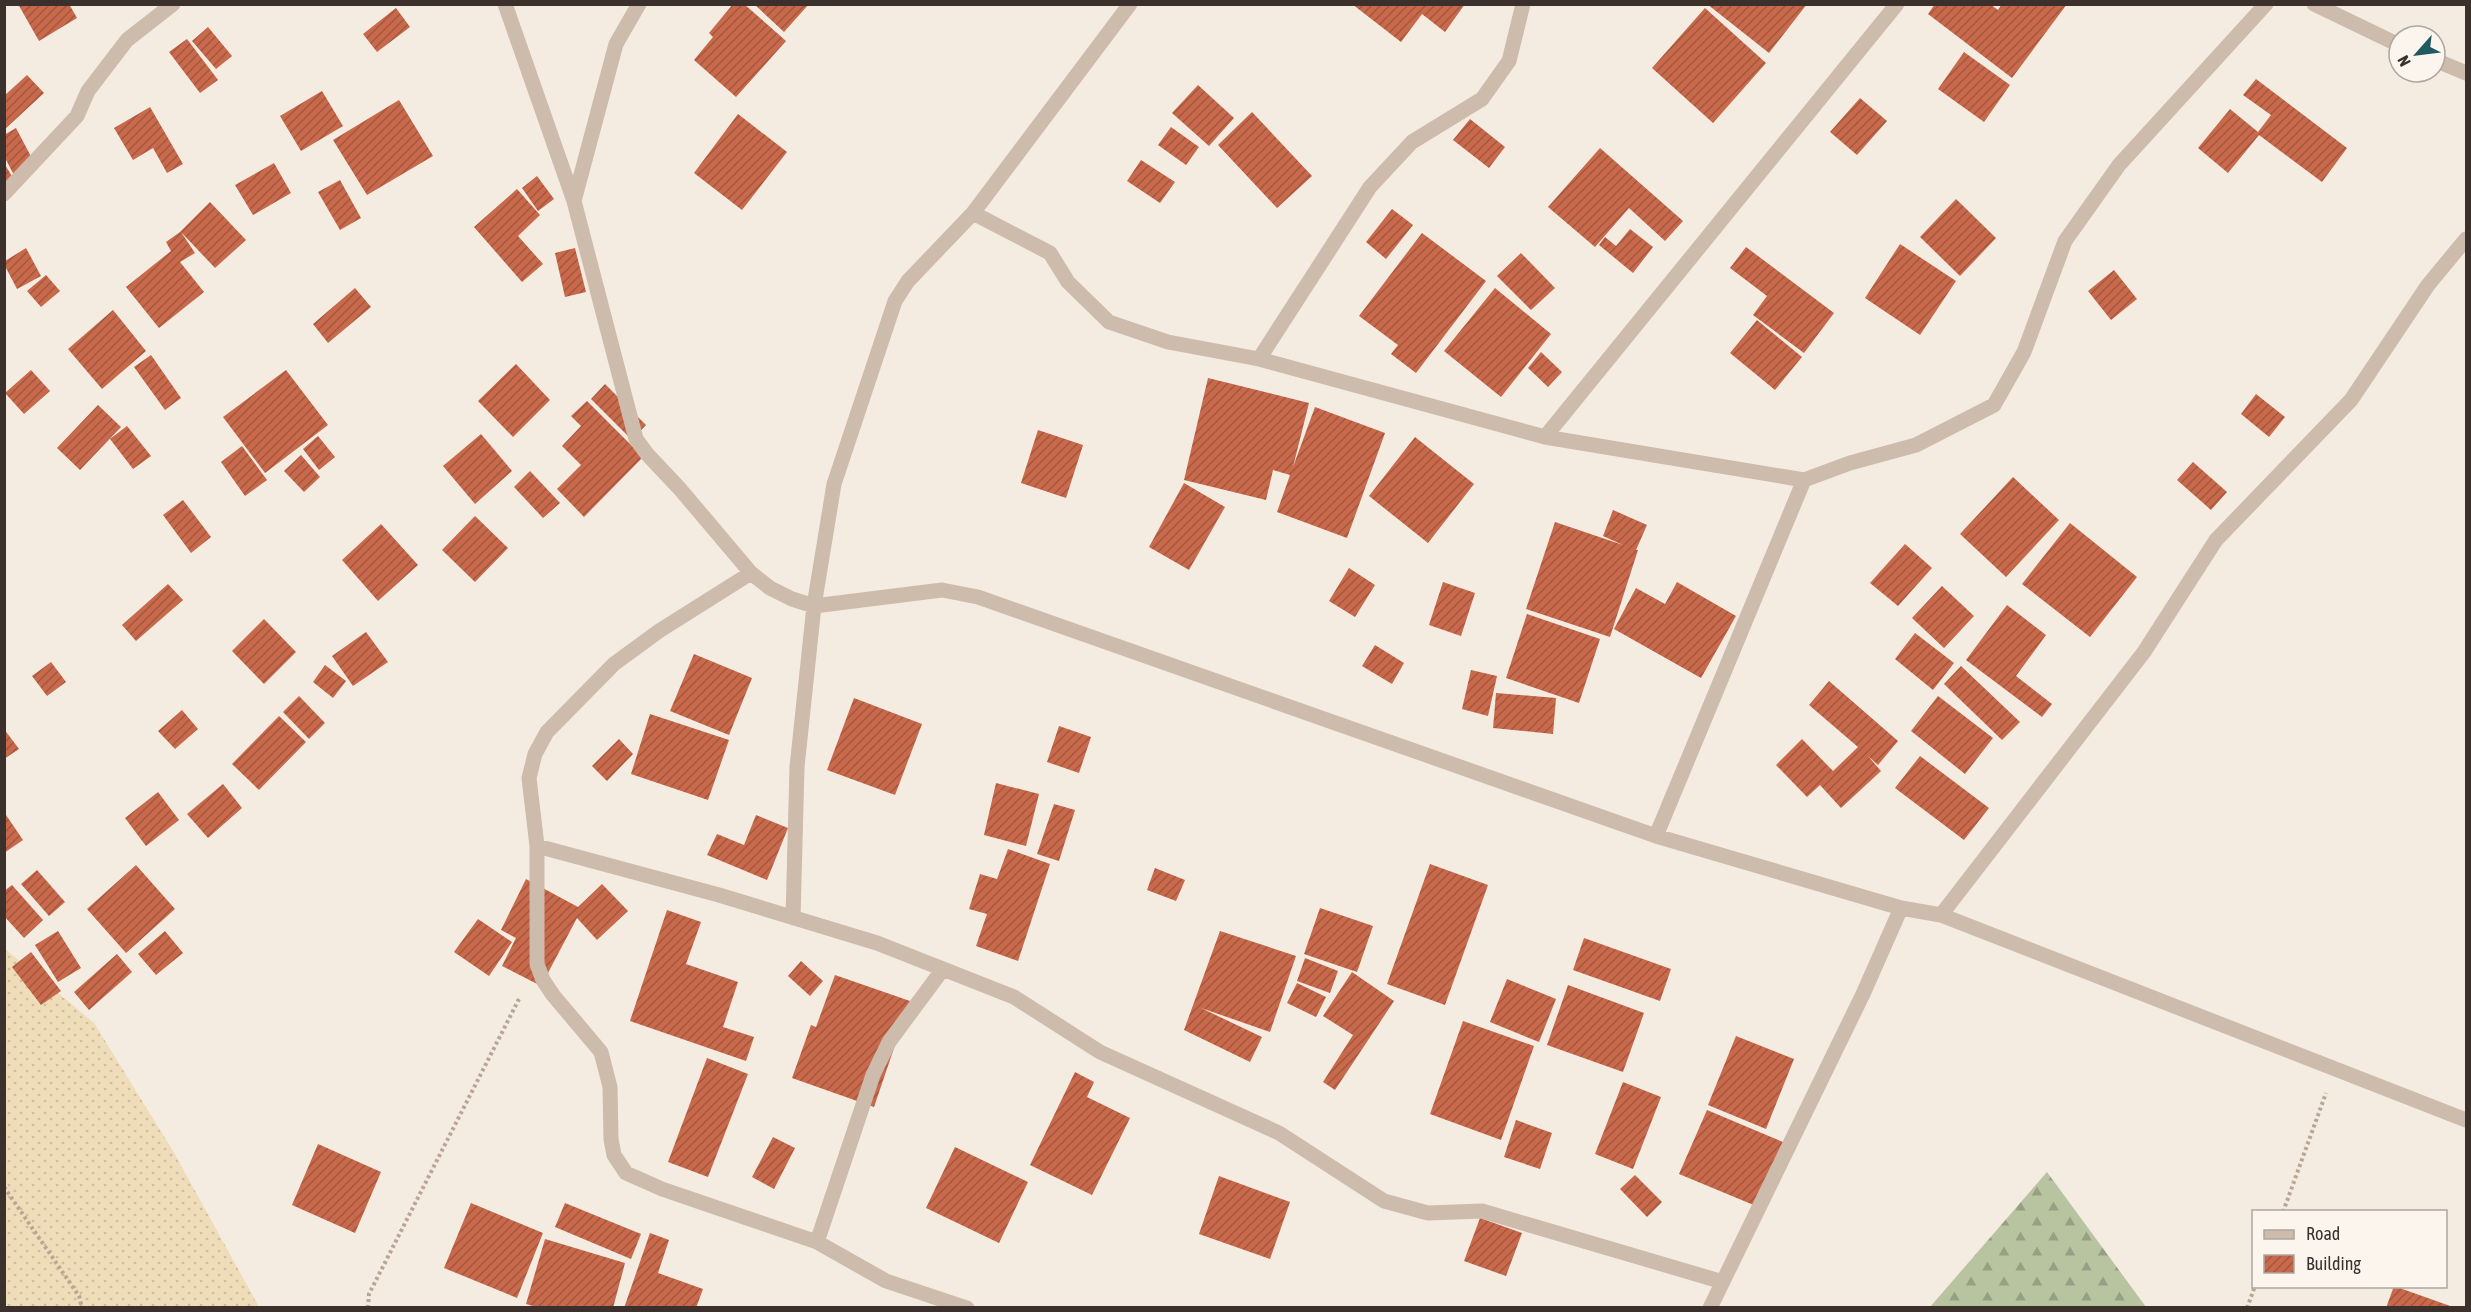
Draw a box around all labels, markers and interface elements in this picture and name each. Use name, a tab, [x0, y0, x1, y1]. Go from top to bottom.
north arrow	[2387, 24, 2447, 84]
text: N	[2394, 53, 2414, 69]
legend	[2252, 1210, 2447, 1288]
text: Road	[2306, 1223, 2340, 1244]
text: Building	[2306, 1253, 2361, 1274]

